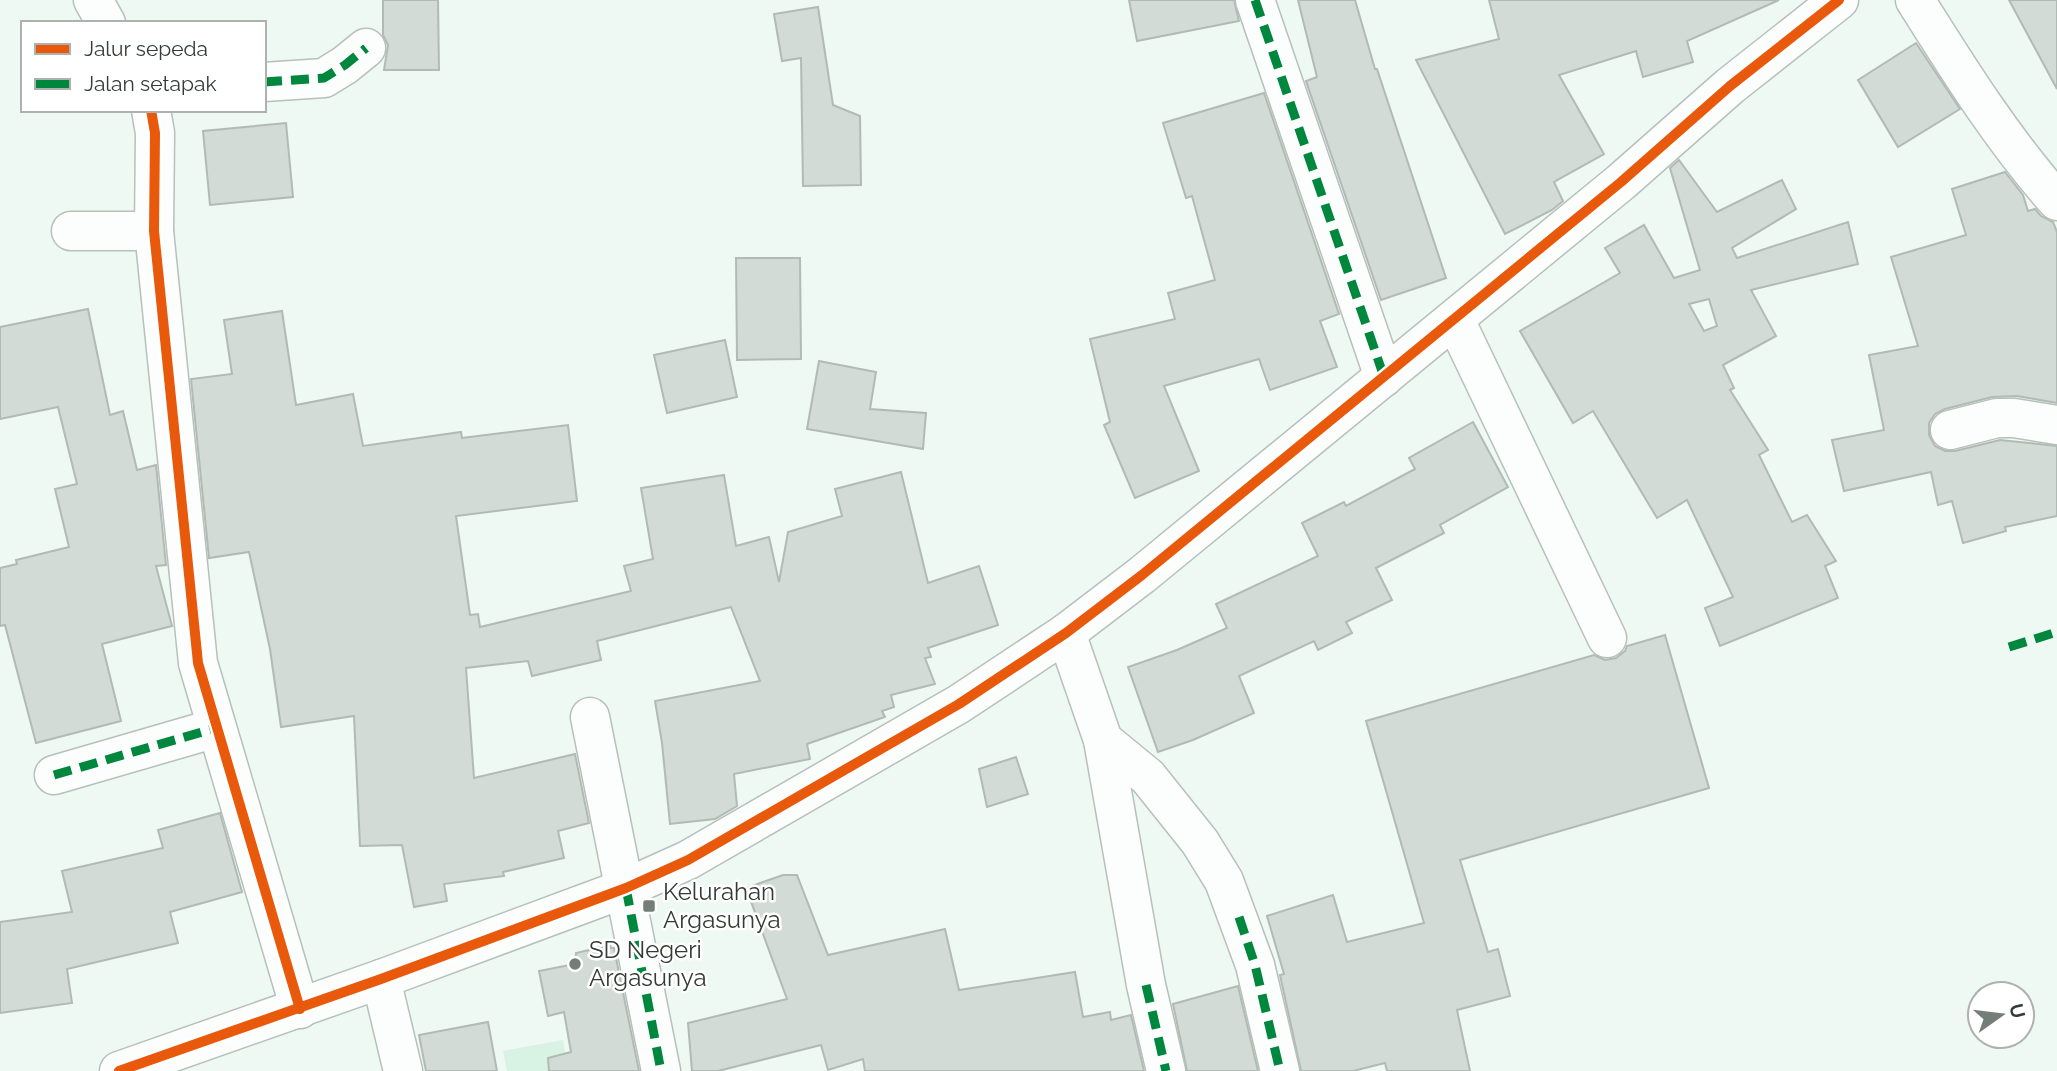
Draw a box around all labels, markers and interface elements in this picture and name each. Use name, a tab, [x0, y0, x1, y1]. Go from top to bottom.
legend	[21, 21, 266, 112]
text: Jalur sepeda	[84, 36, 208, 61]
text: Jalan setapak	[84, 71, 217, 96]
place label: Kelurahan Argasunya	[663, 877, 781, 934]
marker: Kelurahan Argasunya	[641, 898, 657, 914]
place label: SD Negeri Argasunya	[589, 935, 707, 992]
marker: SD Negeri Argasunya	[567, 956, 583, 972]
north arrow	[1966, 980, 2036, 1050]
text: U	[2005, 1001, 2030, 1020]

